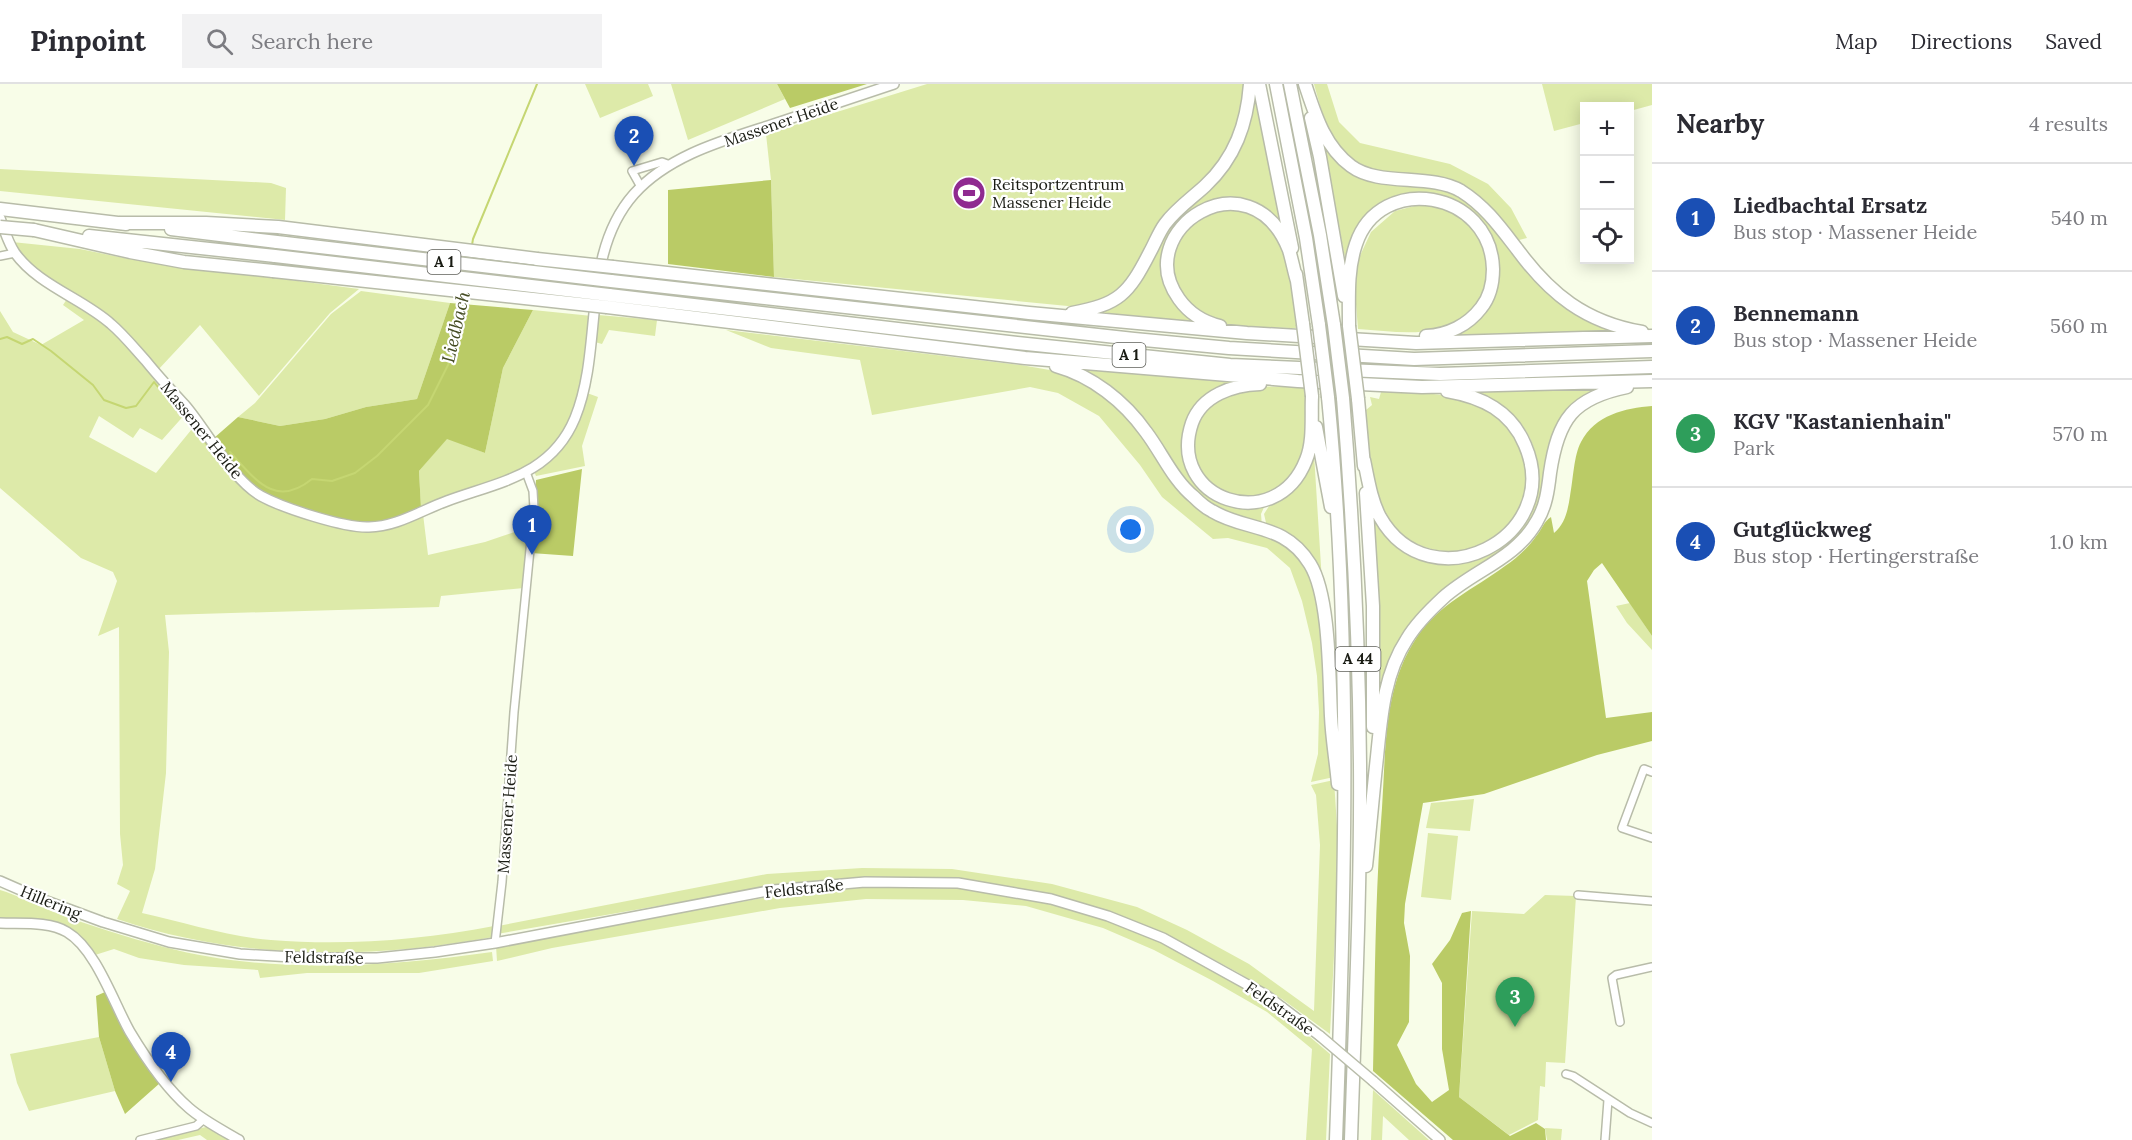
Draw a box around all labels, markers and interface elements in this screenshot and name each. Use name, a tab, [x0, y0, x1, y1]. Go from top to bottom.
search box	[182, 14, 602, 68]
text: Pinpoint	[30, 23, 146, 59]
icon: search	[203, 25, 236, 58]
text: Search here	[251, 27, 373, 55]
text: Map	[1835, 28, 1878, 55]
text: Directions	[1911, 28, 2012, 55]
text: Saved	[2045, 28, 2102, 55]
street label: Massener Heide	[721, 93, 841, 151]
map controls	[1580, 102, 1634, 264]
button: +	[1580, 102, 1634, 156]
text: Nearby	[1676, 107, 1764, 140]
text: 4 results	[2029, 111, 2108, 136]
pin: 2	[614, 116, 654, 166]
button: −	[1580, 156, 1634, 210]
place label: Reitsportzentrum Massener Heide	[992, 174, 1124, 212]
sports icon: Reitsportzentrum Massener Heide	[951, 175, 987, 211]
text: Liedbachtal Ersatz	[1733, 191, 1927, 219]
text: 1	[1691, 205, 1700, 230]
text: 540 m	[2051, 205, 2108, 230]
button: locate	[1580, 210, 1634, 264]
text: Bus stop · Massener Heide	[1733, 219, 1977, 244]
road number: A 1	[428, 250, 460, 274]
water label: Liedbach	[436, 288, 475, 365]
text: Bennemann	[1733, 299, 1859, 327]
text: 2	[1690, 313, 1701, 338]
text: 560 m	[2050, 313, 2108, 338]
text: Bus stop · Massener Heide	[1733, 327, 1977, 352]
road number: A 1	[1112, 343, 1146, 367]
street label: Massener Heide	[157, 377, 248, 483]
text: KGV "Kastanienhain"	[1733, 407, 1951, 435]
text: 3	[1690, 421, 1701, 446]
text: 570 m	[2052, 421, 2108, 446]
text: Park	[1733, 435, 1775, 460]
pin: 1	[512, 506, 552, 555]
your location	[1116, 515, 1145, 544]
text: Gutglückweg	[1733, 515, 1871, 543]
text: 4	[1690, 529, 1701, 554]
text: 1.0 km	[2050, 529, 2108, 554]
text: Bus stop · Hertingerstraße	[1733, 543, 1979, 568]
road number: A 44	[1336, 647, 1380, 671]
street label: Massener Heide	[493, 753, 521, 874]
street label: Feldstraße	[763, 874, 845, 902]
street label: Hillering	[17, 881, 86, 924]
street label: Feldstraße	[284, 946, 364, 968]
street label: Feldstraße	[1242, 977, 1319, 1039]
pin: 3	[1496, 978, 1534, 1027]
pin: 4	[152, 1032, 190, 1082]

